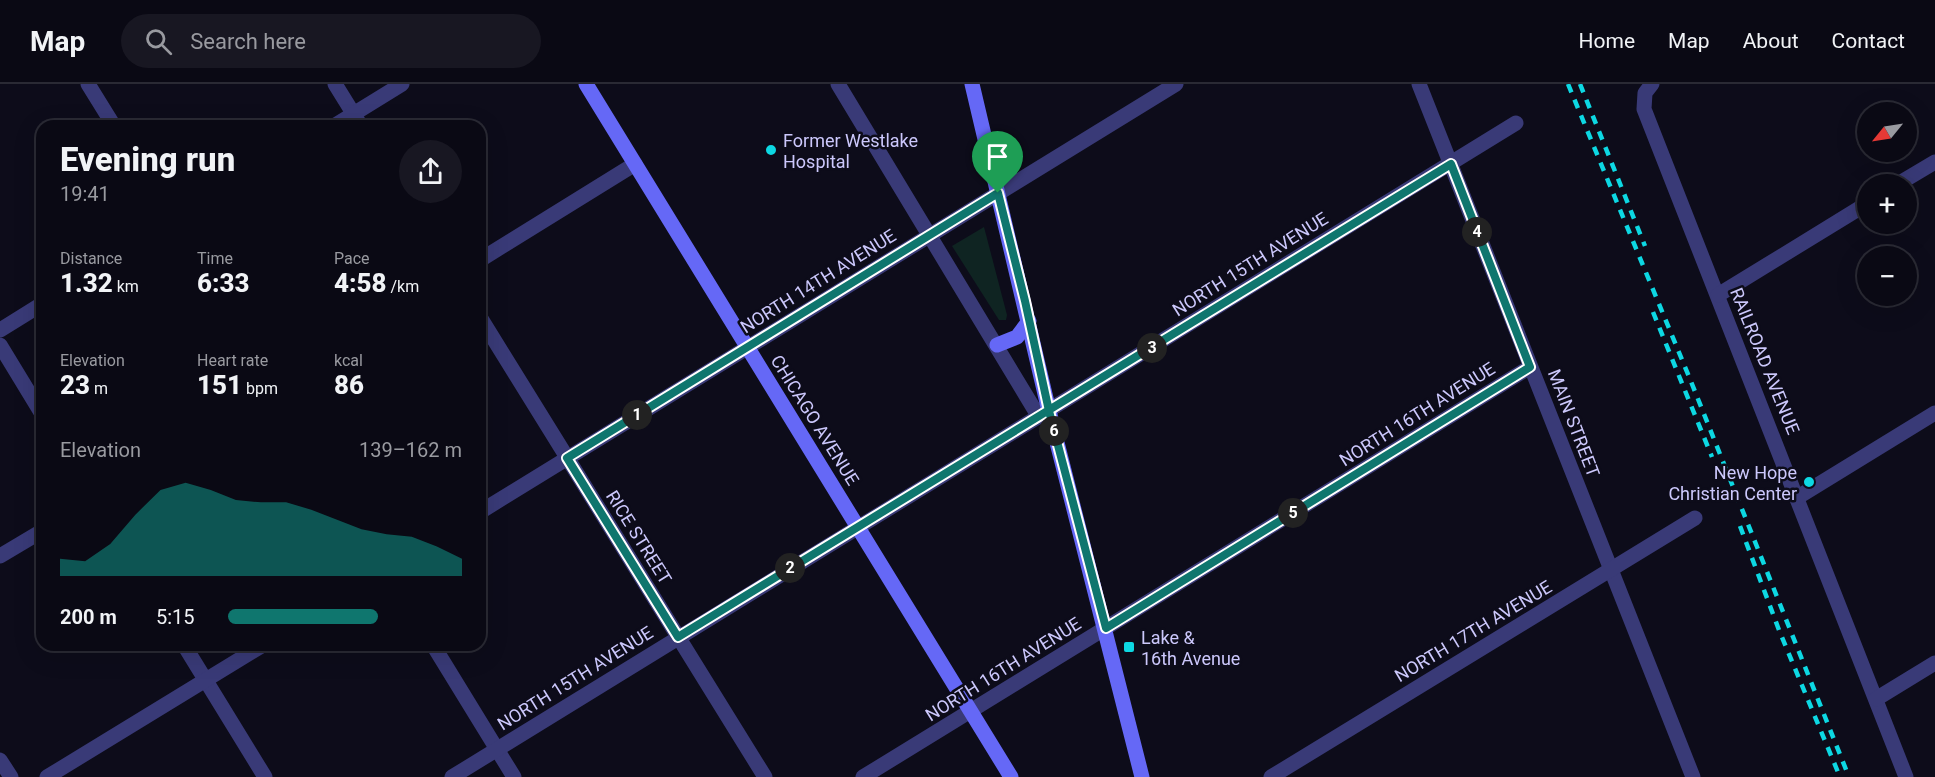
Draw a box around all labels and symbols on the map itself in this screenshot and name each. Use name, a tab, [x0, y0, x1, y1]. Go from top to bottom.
north arrow	[1857, 102, 1917, 162]
place label: Former Westlake Hospital	[783, 130, 918, 172]
pin	[972, 131, 1023, 193]
marker: Former Westlake Hospital	[764, 143, 778, 157]
street label: NORTH 15TH AVENUE	[1168, 208, 1332, 320]
pin: 4	[1462, 217, 1492, 247]
street label: NORTH 14TH AVENUE	[736, 225, 900, 337]
street label: RAILROAD AVENUE	[1726, 285, 1804, 437]
pin: 3	[1137, 333, 1167, 363]
street label: CHICAGO AVENUE	[767, 351, 863, 489]
street label: NORTH 16TH AVENUE	[1335, 358, 1499, 470]
street label: MAIN STREET	[1544, 366, 1604, 480]
pin: 1	[622, 400, 652, 430]
pin: 6	[1039, 416, 1069, 446]
place label: New Hope Christian Center	[1668, 462, 1797, 504]
marker: New Hope Christian Center	[1802, 475, 1816, 489]
street label: RICE STREET	[602, 486, 676, 588]
pin: 5	[1278, 498, 1308, 528]
pin: 2	[775, 553, 805, 583]
street label: NORTH 17TH AVENUE	[1391, 576, 1555, 686]
street label: NORTH 16TH AVENUE	[921, 613, 1085, 725]
street label: NORTH 15TH AVENUE	[493, 622, 657, 734]
place label: Lake & 16th Avenue	[1141, 627, 1240, 669]
marker: Lake & 16th Avenue	[1122, 640, 1136, 654]

